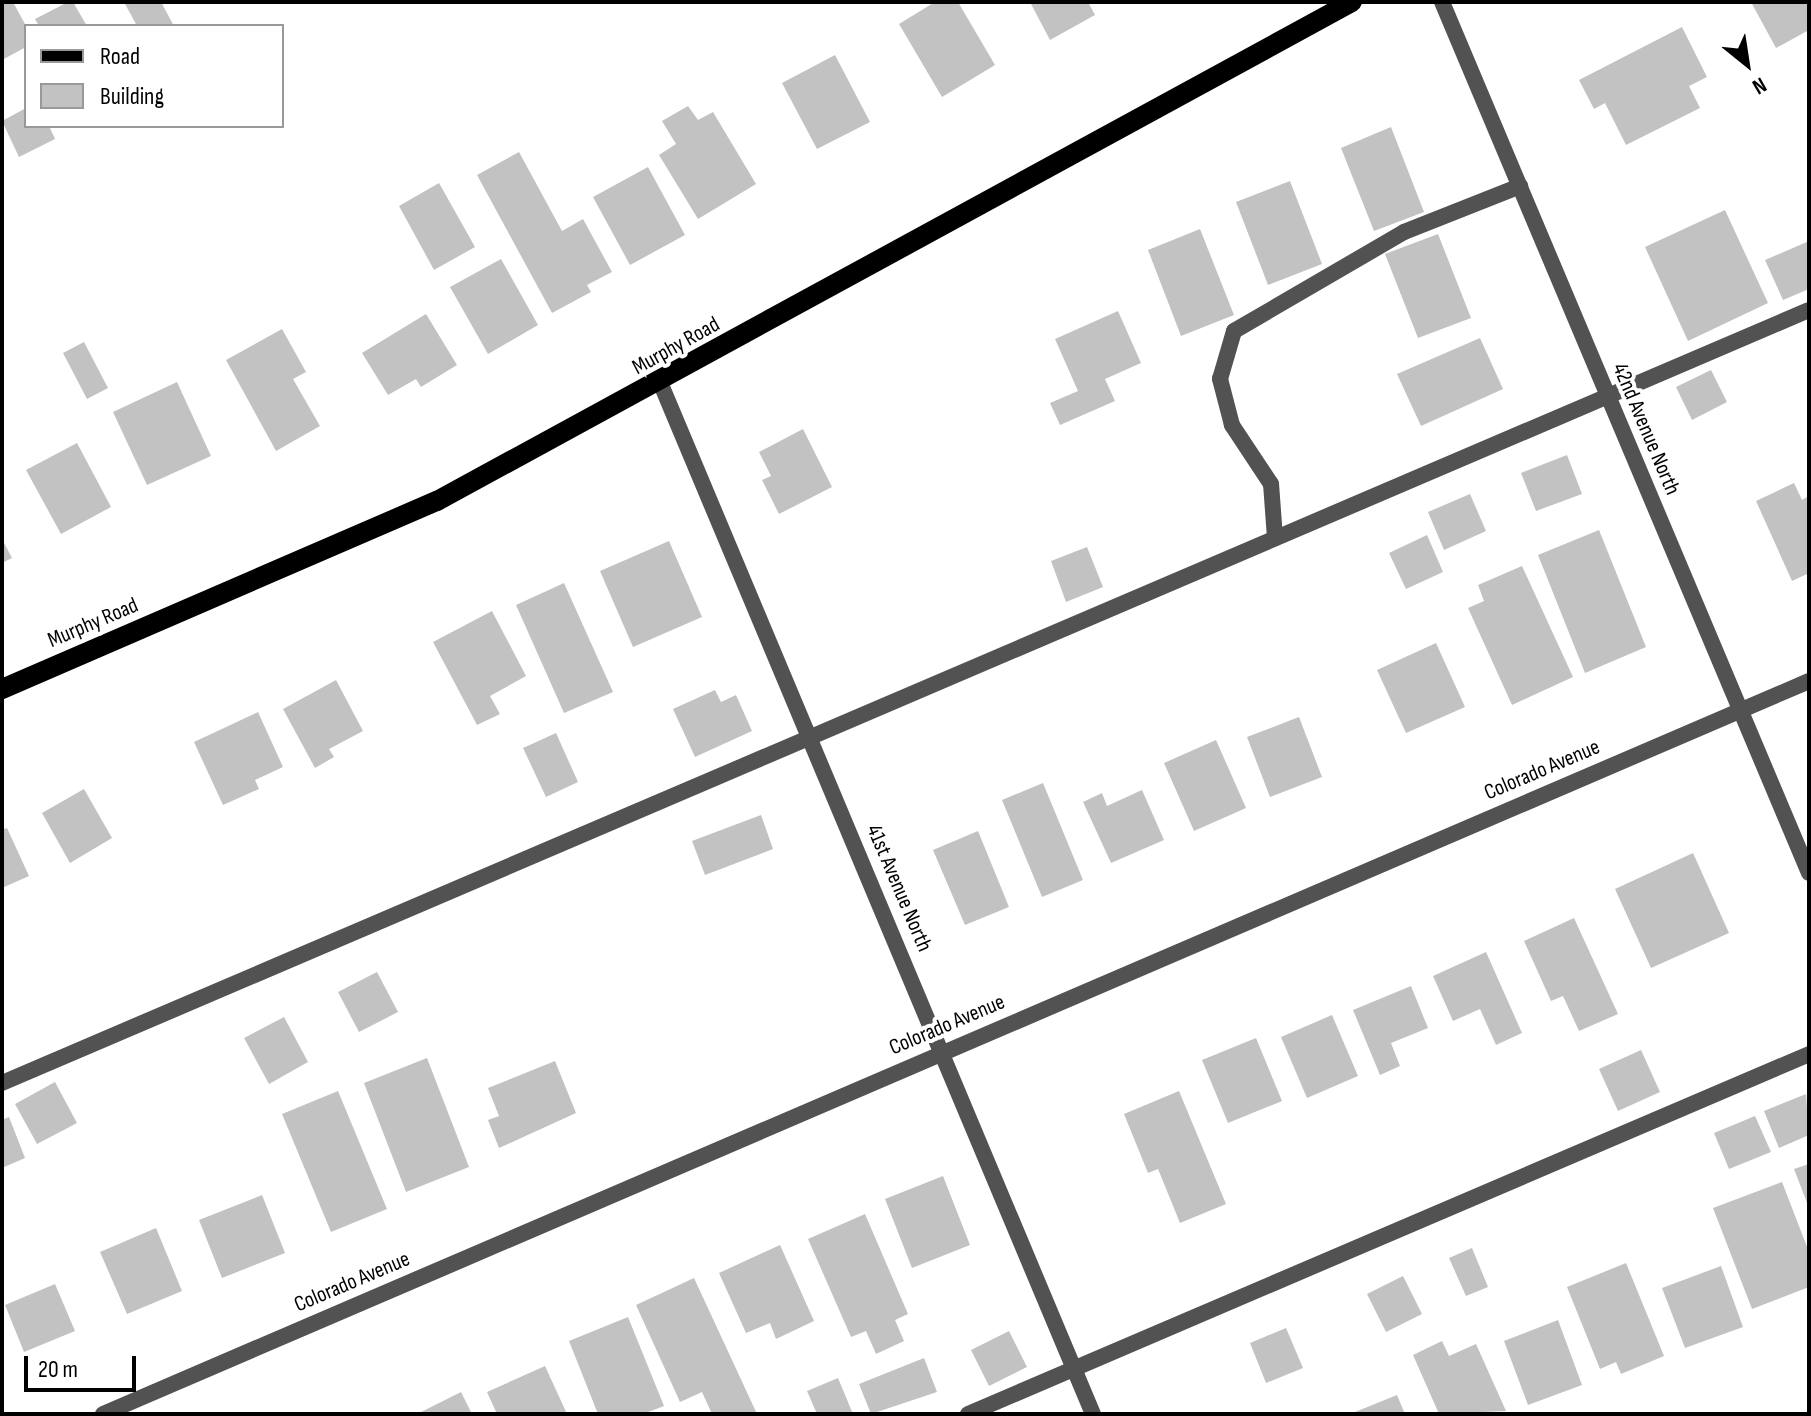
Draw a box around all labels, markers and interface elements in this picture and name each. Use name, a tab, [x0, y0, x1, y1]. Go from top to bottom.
legend	[24, 24, 284, 128]
north arrow	[1707, 24, 1787, 104]
text: Road	[100, 42, 140, 71]
text: N	[1747, 71, 1771, 100]
text: Building	[100, 82, 164, 111]
street label: Murphy Road	[628, 311, 724, 381]
street label: 42nd Avenue North	[1606, 359, 1686, 499]
street label: Murphy Road	[44, 592, 142, 654]
street label: Colorado Avenue	[1480, 734, 1604, 806]
street label: 41st Avenue North	[860, 821, 938, 955]
street label: Colorado Avenue	[885, 989, 1009, 1061]
street label: Colorado Avenue	[290, 1246, 414, 1318]
scale bar	[28, 1340, 140, 1390]
text: 20 m	[38, 1355, 78, 1384]

